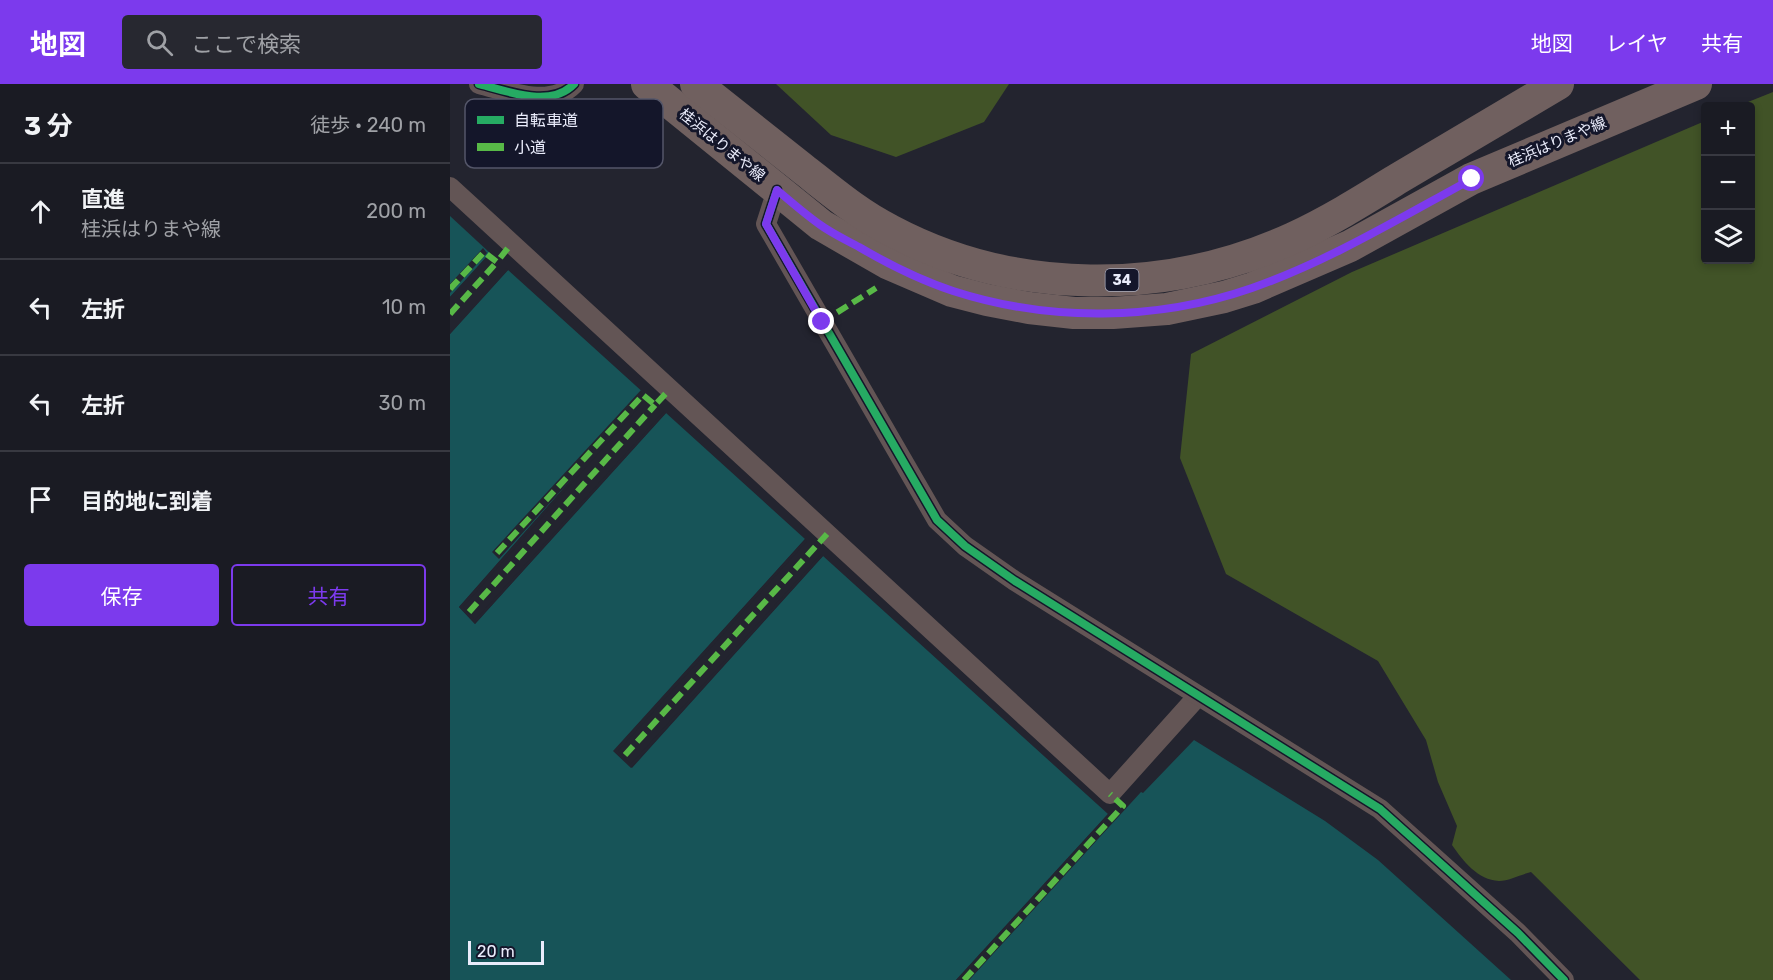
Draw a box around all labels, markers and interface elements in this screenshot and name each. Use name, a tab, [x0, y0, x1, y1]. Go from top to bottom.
search box	[122, 15, 542, 69]
icon: search	[143, 26, 176, 59]
text: 地図	[30, 28, 86, 61]
text: ここで検索	[191, 31, 301, 58]
text: 地図	[1531, 31, 1573, 56]
text: レイヤ	[1606, 31, 1668, 56]
text: 共有	[1701, 31, 1743, 56]
legend	[465, 99, 663, 168]
map controls	[1701, 102, 1755, 264]
button: +	[1701, 102, 1755, 156]
street label: 桂浜はりまや線	[676, 105, 768, 185]
text: 3 分	[24, 111, 73, 142]
text: 自転車道	[514, 111, 578, 130]
text: 徒歩 · 240 m	[310, 113, 426, 137]
street label: 桂浜はりまや線	[1505, 113, 1609, 171]
text: 小道	[514, 138, 546, 157]
button: −	[1701, 156, 1755, 210]
route start	[1458, 165, 1484, 191]
text: 直進	[81, 186, 125, 213]
icon: ahead	[24, 195, 57, 228]
text: 200 m	[366, 199, 426, 223]
button: layers	[1701, 210, 1755, 264]
text: 桂浜はりまや線	[81, 217, 221, 241]
road number: 34	[1106, 269, 1138, 291]
icon: left	[24, 291, 57, 324]
text: 10 m	[382, 295, 426, 319]
text: 左折	[81, 296, 125, 323]
route end	[808, 308, 834, 334]
icon: left	[24, 387, 57, 420]
text: 30 m	[379, 391, 426, 415]
text: 左折	[81, 392, 125, 419]
icon: arrive	[24, 483, 57, 516]
text: 目的地に到着	[81, 488, 213, 515]
button: 保存	[24, 564, 219, 626]
button: 共有	[231, 564, 426, 626]
scale bar	[468, 938, 544, 966]
text: 20 m	[477, 942, 515, 961]

